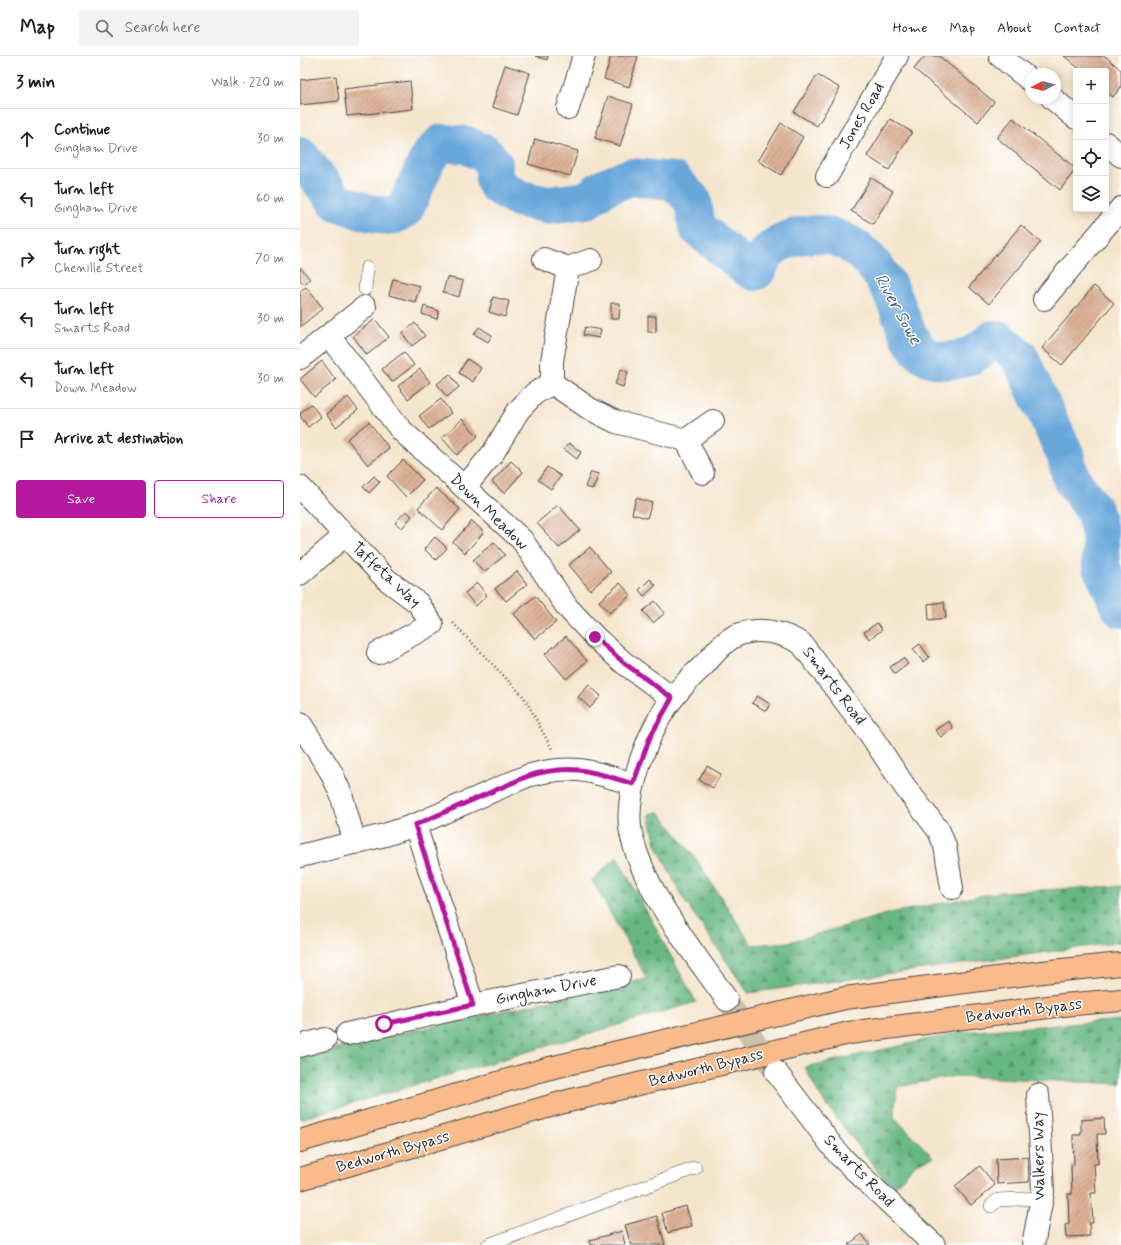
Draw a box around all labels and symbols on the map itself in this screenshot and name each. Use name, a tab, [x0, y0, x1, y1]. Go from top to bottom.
north arrow	[1025, 68, 1061, 104]
street label: Jones Road	[834, 79, 890, 153]
water label: River Sowe	[870, 270, 927, 349]
street label: Down Meadow	[445, 469, 533, 555]
street label: Taffeta Way	[347, 537, 425, 613]
route end	[586, 628, 604, 646]
street label: Smarts Road	[798, 642, 870, 730]
street label: Gingham Drive	[494, 970, 599, 1011]
street label: Bedworth Bypass	[965, 993, 1083, 1029]
route start	[375, 1015, 393, 1033]
street label: Bedworth Bypass	[647, 1044, 765, 1092]
street label: Walkers Way	[1028, 1112, 1050, 1200]
street label: Bedworth Bypass	[334, 1126, 452, 1178]
street label: Smarts Road	[819, 1130, 899, 1212]

